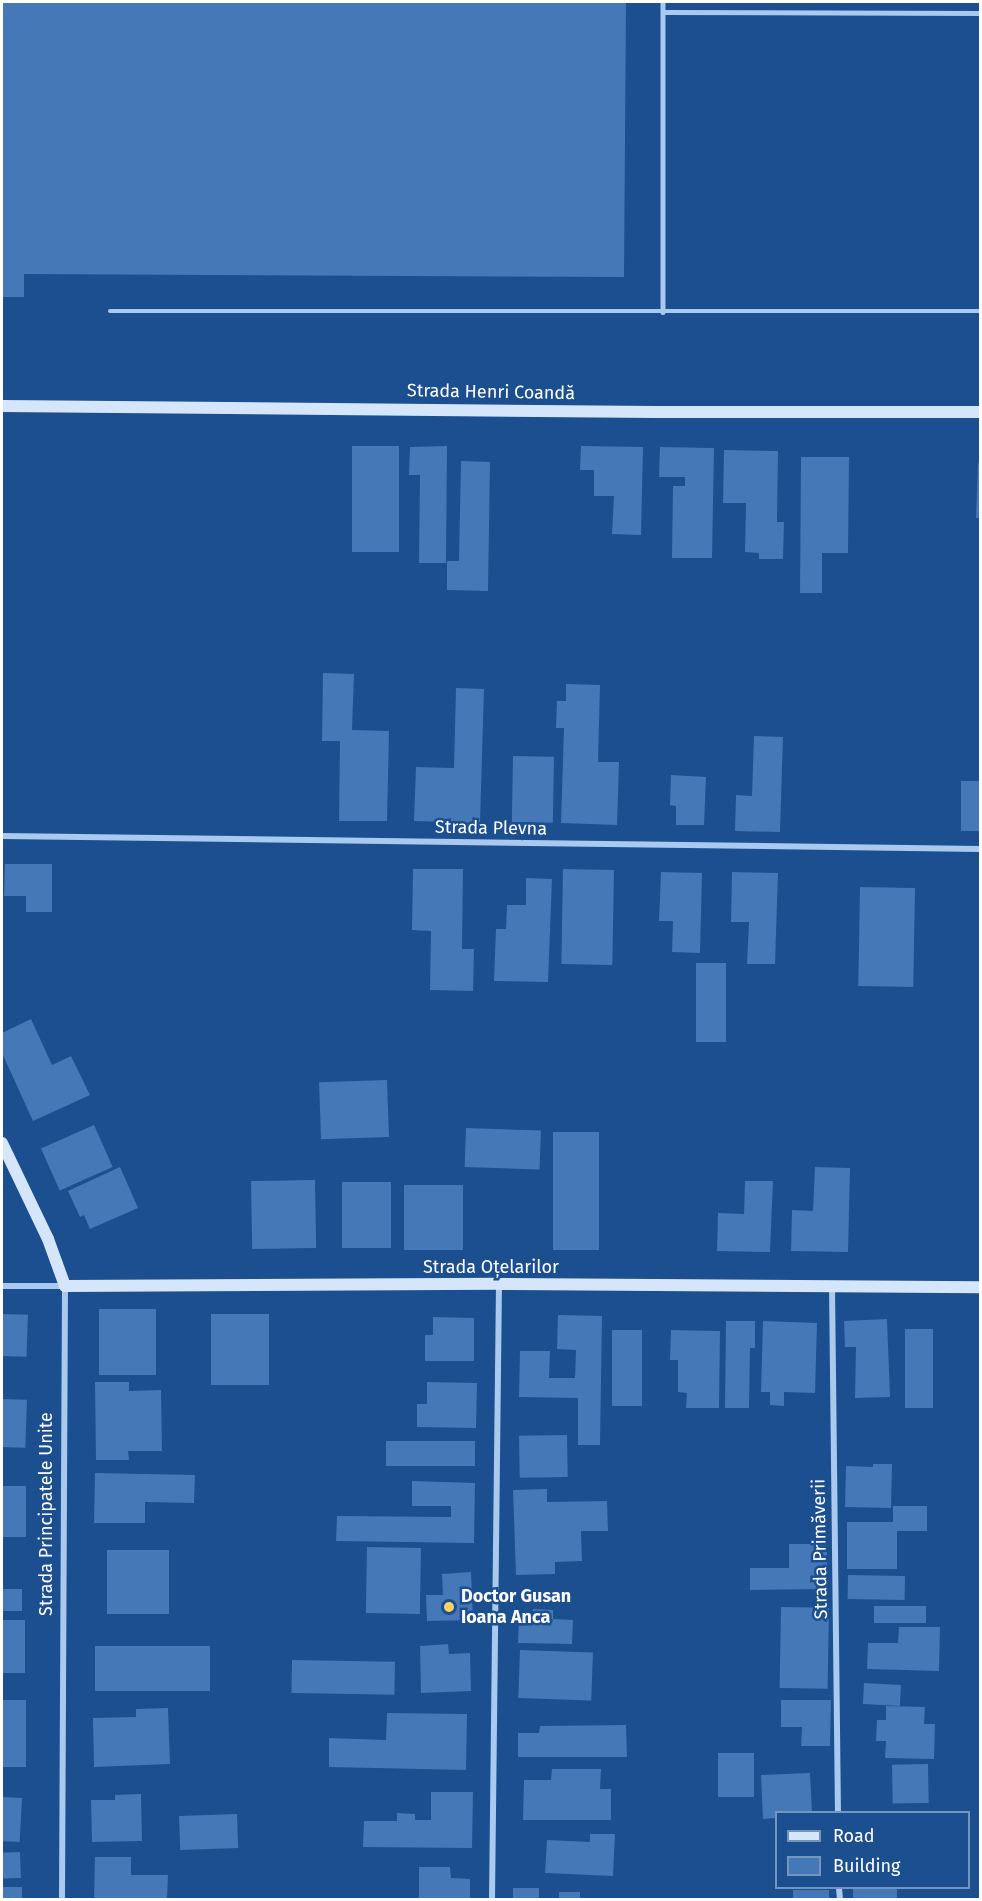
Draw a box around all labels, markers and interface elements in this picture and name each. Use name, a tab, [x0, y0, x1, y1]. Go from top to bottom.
street label: Strada Henri Coandă	[407, 380, 575, 404]
street label: Strada Plevna	[435, 816, 547, 840]
street label: Strada Oțelarilor	[423, 1256, 559, 1278]
street label: Strada Principatele Unite	[35, 1412, 57, 1616]
street label: Strada Primăverii	[808, 1479, 832, 1619]
place label: Doctor Gusan Ioana Anca	[461, 1586, 571, 1628]
marker: Doctor Gusan Ioana Anca	[442, 1600, 456, 1614]
legend	[775, 1811, 970, 1889]
text: Road	[833, 1825, 875, 1847]
text: Building	[833, 1855, 900, 1877]

